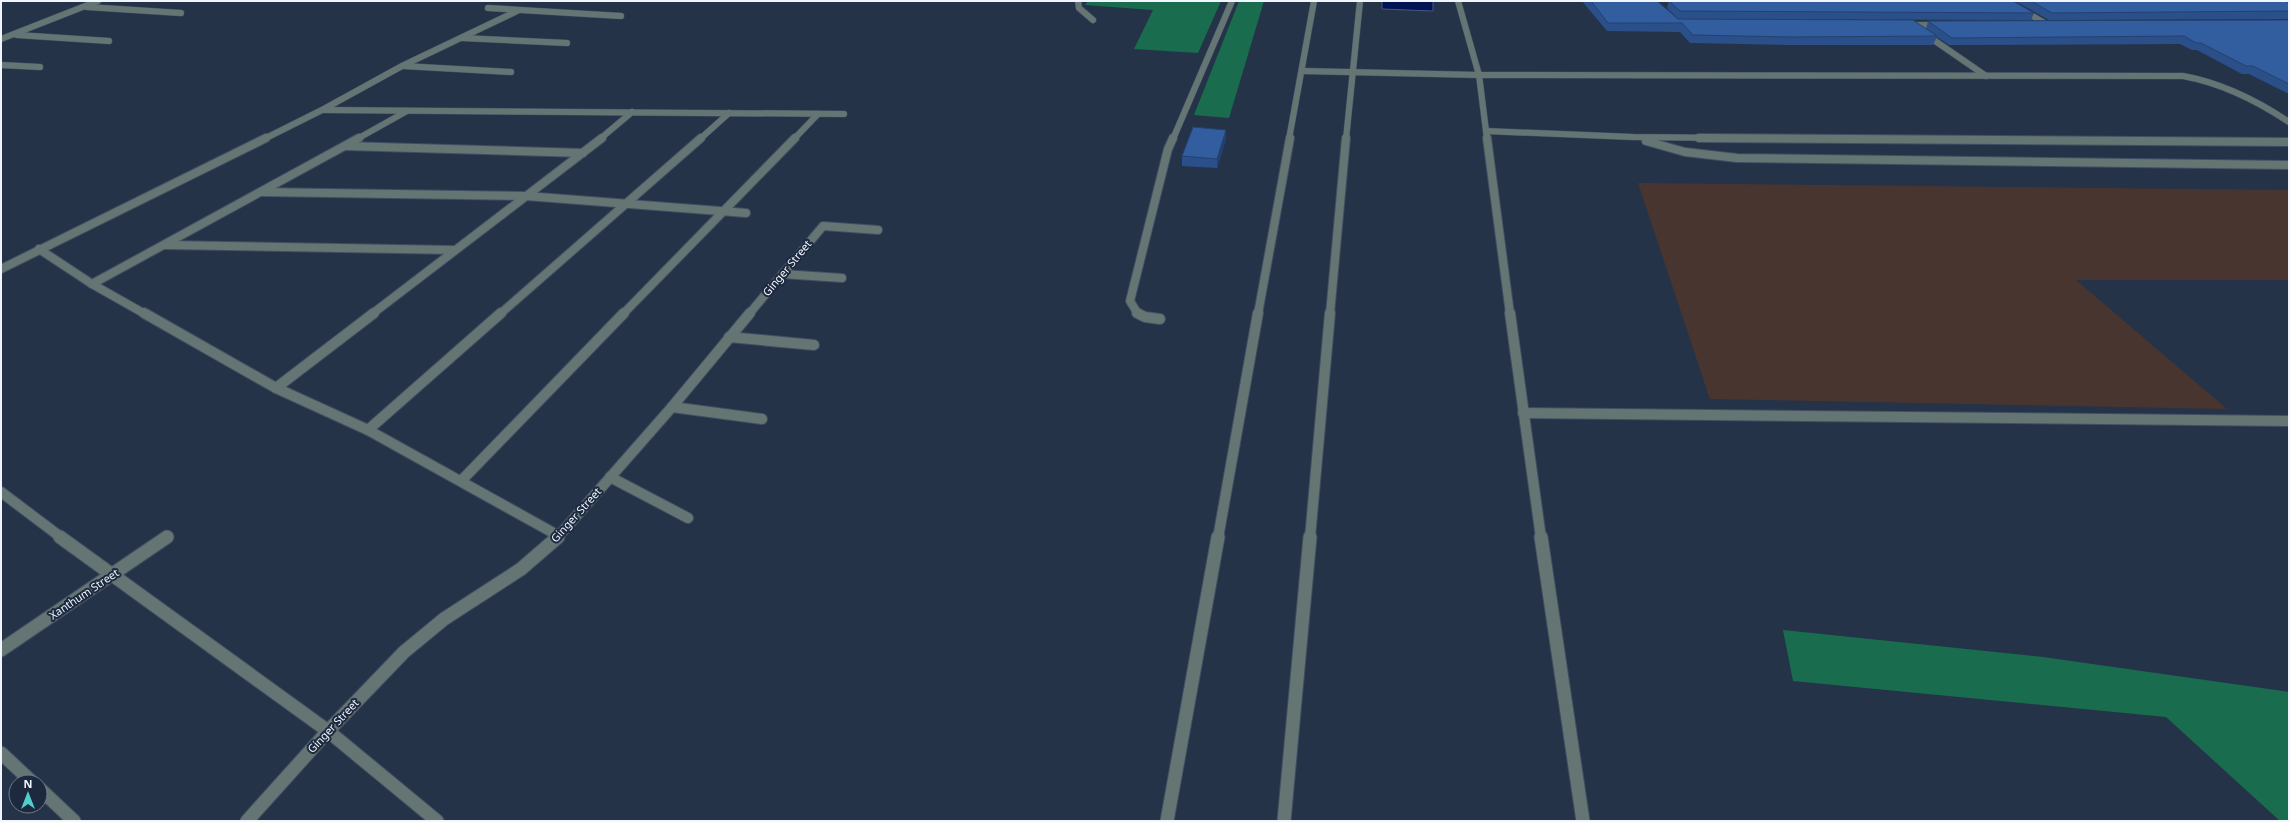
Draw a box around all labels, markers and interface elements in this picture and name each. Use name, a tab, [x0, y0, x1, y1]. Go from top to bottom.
street label: Ginger Street	[759, 237, 814, 299]
street label: Ginger Street	[547, 484, 604, 545]
street label: Xanthum Street	[46, 565, 121, 622]
street label: Ginger Street	[304, 695, 362, 756]
north arrow	[8, 774, 48, 814]
text: N	[24, 776, 32, 791]

